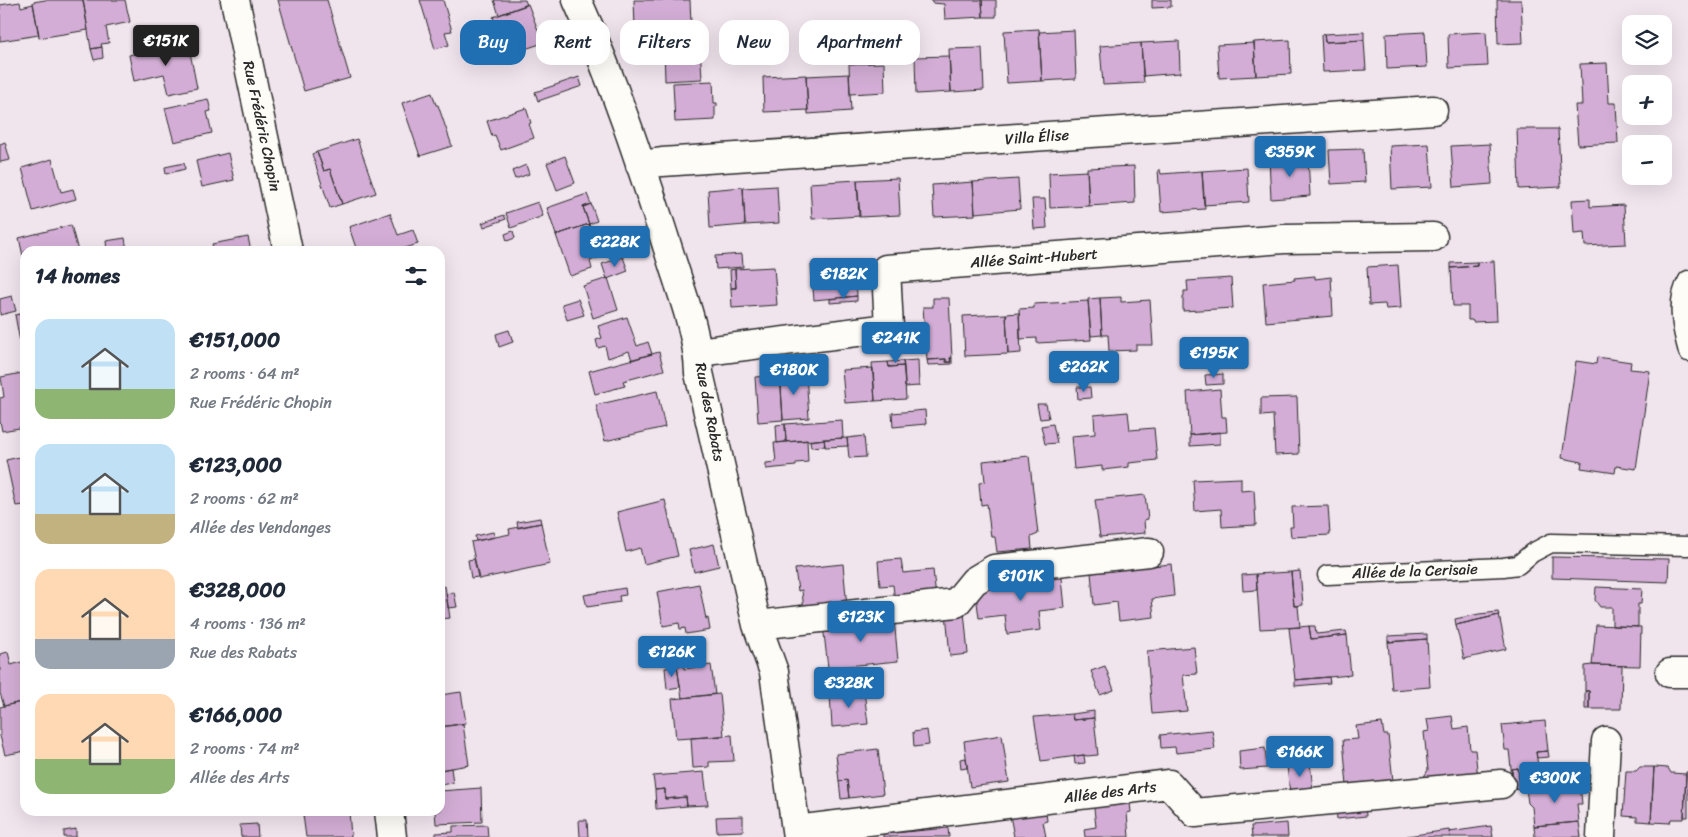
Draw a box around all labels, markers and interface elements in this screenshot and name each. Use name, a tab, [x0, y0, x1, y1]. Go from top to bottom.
map controls	[1622, 15, 1672, 185]
button: layers	[1622, 15, 1672, 65]
chip: Buy	[460, 20, 526, 65]
chip: Rent	[536, 20, 610, 65]
chip: Filters	[620, 20, 709, 65]
chip: New	[719, 20, 789, 65]
chip: Apartment	[799, 20, 920, 65]
pin: €151K	[131, 24, 201, 67]
text: €151K	[144, 26, 188, 55]
street label: Rue Frédéric Chopin	[235, 58, 289, 194]
button: +	[1622, 75, 1672, 125]
street label: Villa Élise	[1004, 122, 1070, 152]
button: −	[1622, 135, 1672, 185]
pin: €359K	[1255, 136, 1325, 178]
text: €359K	[1266, 137, 1314, 166]
pin: €228K	[580, 226, 650, 268]
text: €228K	[591, 227, 639, 256]
street label: Allée Saint-Hubert	[969, 241, 1099, 275]
text: 14 homes	[35, 257, 120, 295]
pin: €182K	[809, 258, 879, 300]
text: €182K	[821, 259, 867, 288]
icon: filters	[402, 262, 430, 290]
text: €151,000	[190, 321, 280, 359]
pin: €241K	[861, 322, 931, 364]
text: €241K	[873, 323, 919, 352]
pin: €195K	[1179, 336, 1249, 379]
text: €195K	[1191, 338, 1237, 367]
icon: home	[75, 339, 135, 399]
pin: €262K	[1049, 350, 1119, 393]
text: €262K	[1060, 352, 1108, 381]
pin: €180K	[759, 354, 829, 396]
text: €180K	[771, 355, 817, 384]
text: 2 rooms · 64 m²	[190, 359, 300, 388]
street label: Rue des Rabats	[688, 360, 732, 464]
text: Rue Frédéric Chopin	[190, 388, 332, 417]
text: €123,000	[190, 446, 282, 484]
icon: home	[75, 464, 135, 524]
text: 2 rooms · 62 m²	[190, 484, 299, 513]
text: Allée des Vendanges	[190, 513, 331, 542]
street label: Allée de la Cerisaie	[1351, 556, 1479, 586]
pin: €101K	[986, 560, 1056, 602]
text: €101K	[999, 561, 1043, 590]
text: €328,000	[190, 571, 286, 609]
icon: home	[75, 589, 135, 649]
pin: €123K	[826, 600, 896, 643]
text: €123K	[838, 602, 884, 631]
text: 4 rooms · 136 m²	[190, 609, 306, 638]
pin: €126K	[637, 636, 707, 678]
text: €126K	[649, 637, 695, 666]
text: Rue des Rabats	[190, 638, 297, 667]
pin: €328K	[814, 666, 884, 709]
text: €328K	[825, 668, 873, 697]
text: €166,000	[190, 696, 282, 734]
icon: home	[75, 714, 135, 774]
text: 2 rooms · 74 m²	[190, 734, 300, 763]
pin: €166K	[1265, 736, 1335, 778]
text: €166K	[1277, 737, 1323, 766]
pin: €300K	[1520, 762, 1590, 804]
text: Allée des Arts	[190, 763, 289, 792]
text: €300K	[1530, 763, 1580, 792]
street label: Allée des Arts	[1061, 773, 1158, 811]

